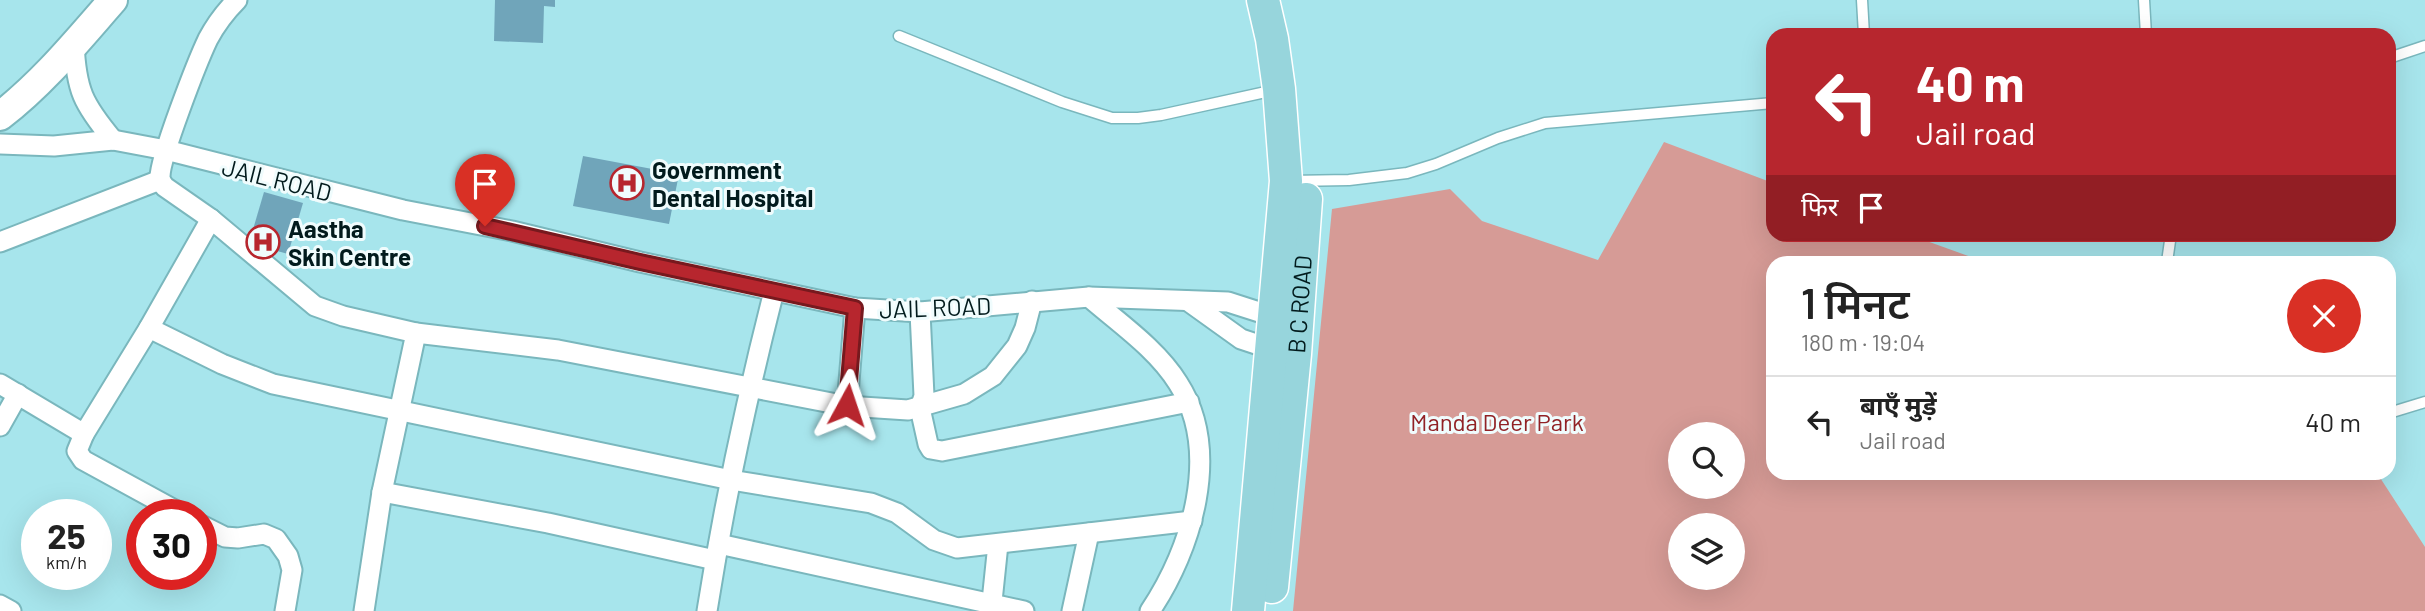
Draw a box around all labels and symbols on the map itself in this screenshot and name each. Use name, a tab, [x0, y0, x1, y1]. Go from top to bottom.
street label: JAIL ROAD	[219, 151, 335, 207]
pin	[455, 154, 515, 226]
place label: Government Dental Hospital	[652, 155, 813, 212]
hospital icon: Government Dental Hospital	[608, 164, 646, 202]
place label: Aastha Skin Centre	[288, 214, 411, 271]
hospital icon: Aastha Skin Centre	[244, 223, 282, 261]
street label: B C ROAD	[1281, 254, 1316, 354]
street label: JAIL ROAD	[879, 291, 991, 323]
position arrow	[810, 368, 884, 442]
park label: Manda Deer Park	[1410, 407, 1584, 436]
speed limit sign: 30	[126, 499, 217, 590]

